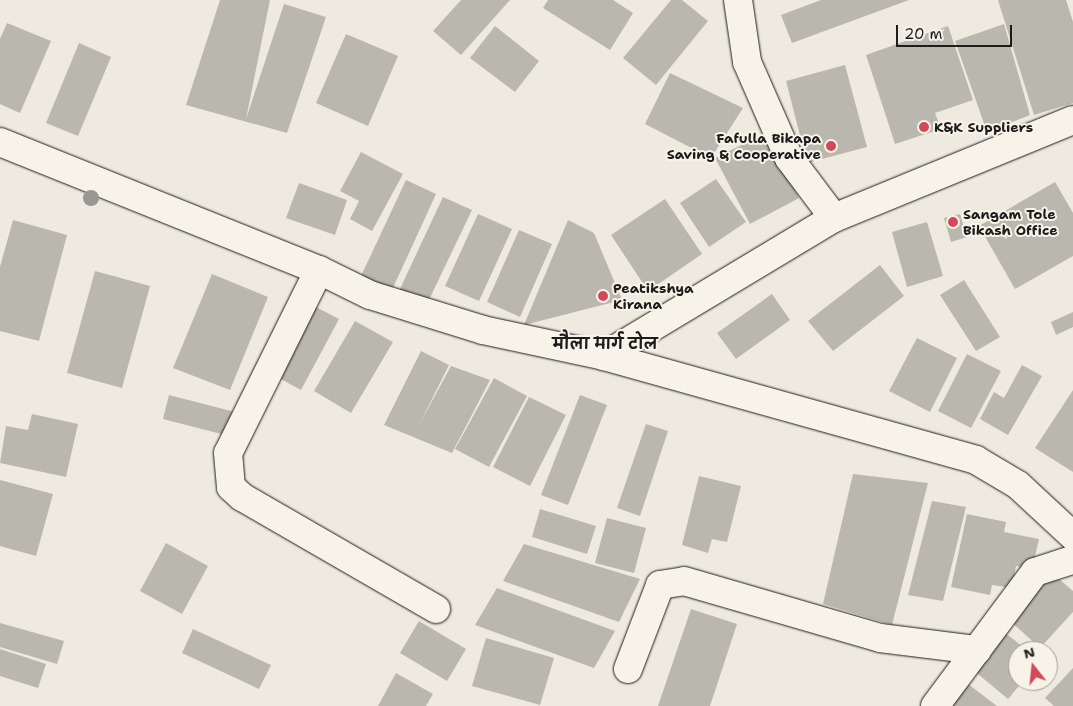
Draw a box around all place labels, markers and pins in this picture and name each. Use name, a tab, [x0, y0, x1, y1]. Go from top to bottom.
place label: K&K Suppliers	[934, 119, 1033, 135]
marker: K&K Suppliers	[918, 121, 930, 133]
place label: Fafulla Bikapa Saving & Cooperative	[667, 130, 821, 162]
marker: Fafulla Bikapa Saving & Cooperative	[825, 140, 837, 152]
place label: Sangam Tole Bikash Office	[963, 206, 1058, 238]
marker: Sangam Tole Bikash Office	[947, 216, 959, 228]
place label: Peatikshya Kirana	[613, 280, 694, 312]
marker: Peatikshya Kirana	[597, 290, 609, 302]

